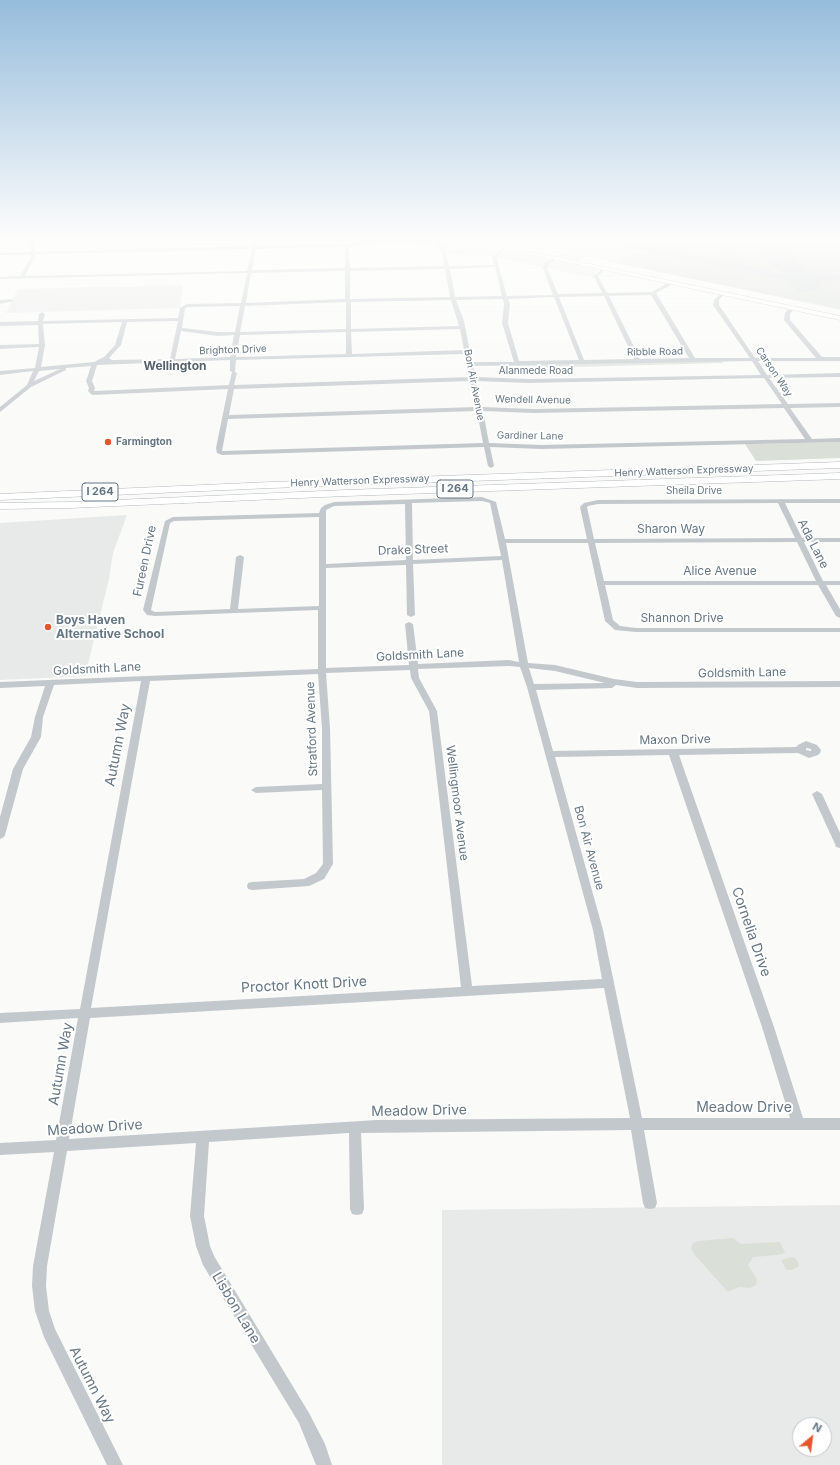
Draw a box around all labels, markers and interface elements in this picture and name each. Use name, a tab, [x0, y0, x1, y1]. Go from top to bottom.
street label: Brighton Drive	[199, 343, 267, 357]
street label: Carson Way	[753, 345, 795, 399]
street label: Ribble Road	[627, 346, 683, 358]
street label: Bon Air Avenue	[461, 348, 487, 422]
district label: Wellington	[144, 359, 206, 373]
street label: Alanmede Road	[499, 365, 573, 377]
street label: Wendell Avenue	[495, 393, 571, 407]
street label: Gardiner Lane	[497, 429, 563, 443]
place label: Farmington	[116, 436, 172, 448]
marker: Farmington	[103, 437, 113, 447]
street label: Henry Watterson Expressway	[614, 463, 754, 479]
street label: Henry Watterson Expressway	[290, 473, 430, 489]
road number: I 264	[437, 480, 473, 498]
road number: I 264	[82, 483, 118, 501]
street label: Sheila Drive	[666, 485, 722, 497]
street label: Ada Lane	[794, 517, 832, 571]
street label: Sharon Way	[637, 522, 705, 536]
street label: Fureen Drive	[130, 524, 160, 598]
street label: Drake Street	[378, 542, 448, 558]
street label: Alice Avenue	[683, 564, 757, 578]
street label: Shannon Drive	[640, 611, 724, 625]
place label: Boys Haven Alternative School	[56, 613, 164, 641]
marker: Boys Haven Alternative School	[43, 622, 53, 632]
street label: Goldsmith Lane	[376, 646, 464, 664]
street label: Goldsmith Lane	[53, 660, 141, 678]
street label: Goldsmith Lane	[698, 665, 786, 681]
street label: Stratford Avenue	[303, 681, 321, 777]
street label: Autumn Way	[102, 702, 134, 788]
street label: Maxon Drive	[639, 732, 711, 748]
street label: Wellingmoor Avenue	[443, 744, 471, 862]
street label: Bon Air Avenue	[571, 804, 607, 892]
street label: Cornelia Drive	[728, 885, 774, 979]
street label: Proctor Knott Drive	[241, 973, 367, 997]
street label: Autumn Way	[45, 1021, 77, 1107]
street label: Meadow Drive	[696, 1100, 792, 1116]
street label: Meadow Drive	[371, 1102, 467, 1120]
street label: Meadow Drive	[47, 1116, 143, 1140]
street label: Lisbon Lane	[208, 1269, 264, 1347]
street label: Autumn Way	[65, 1344, 119, 1426]
north arrow	[792, 1417, 832, 1457]
text: N	[810, 1419, 824, 1436]

